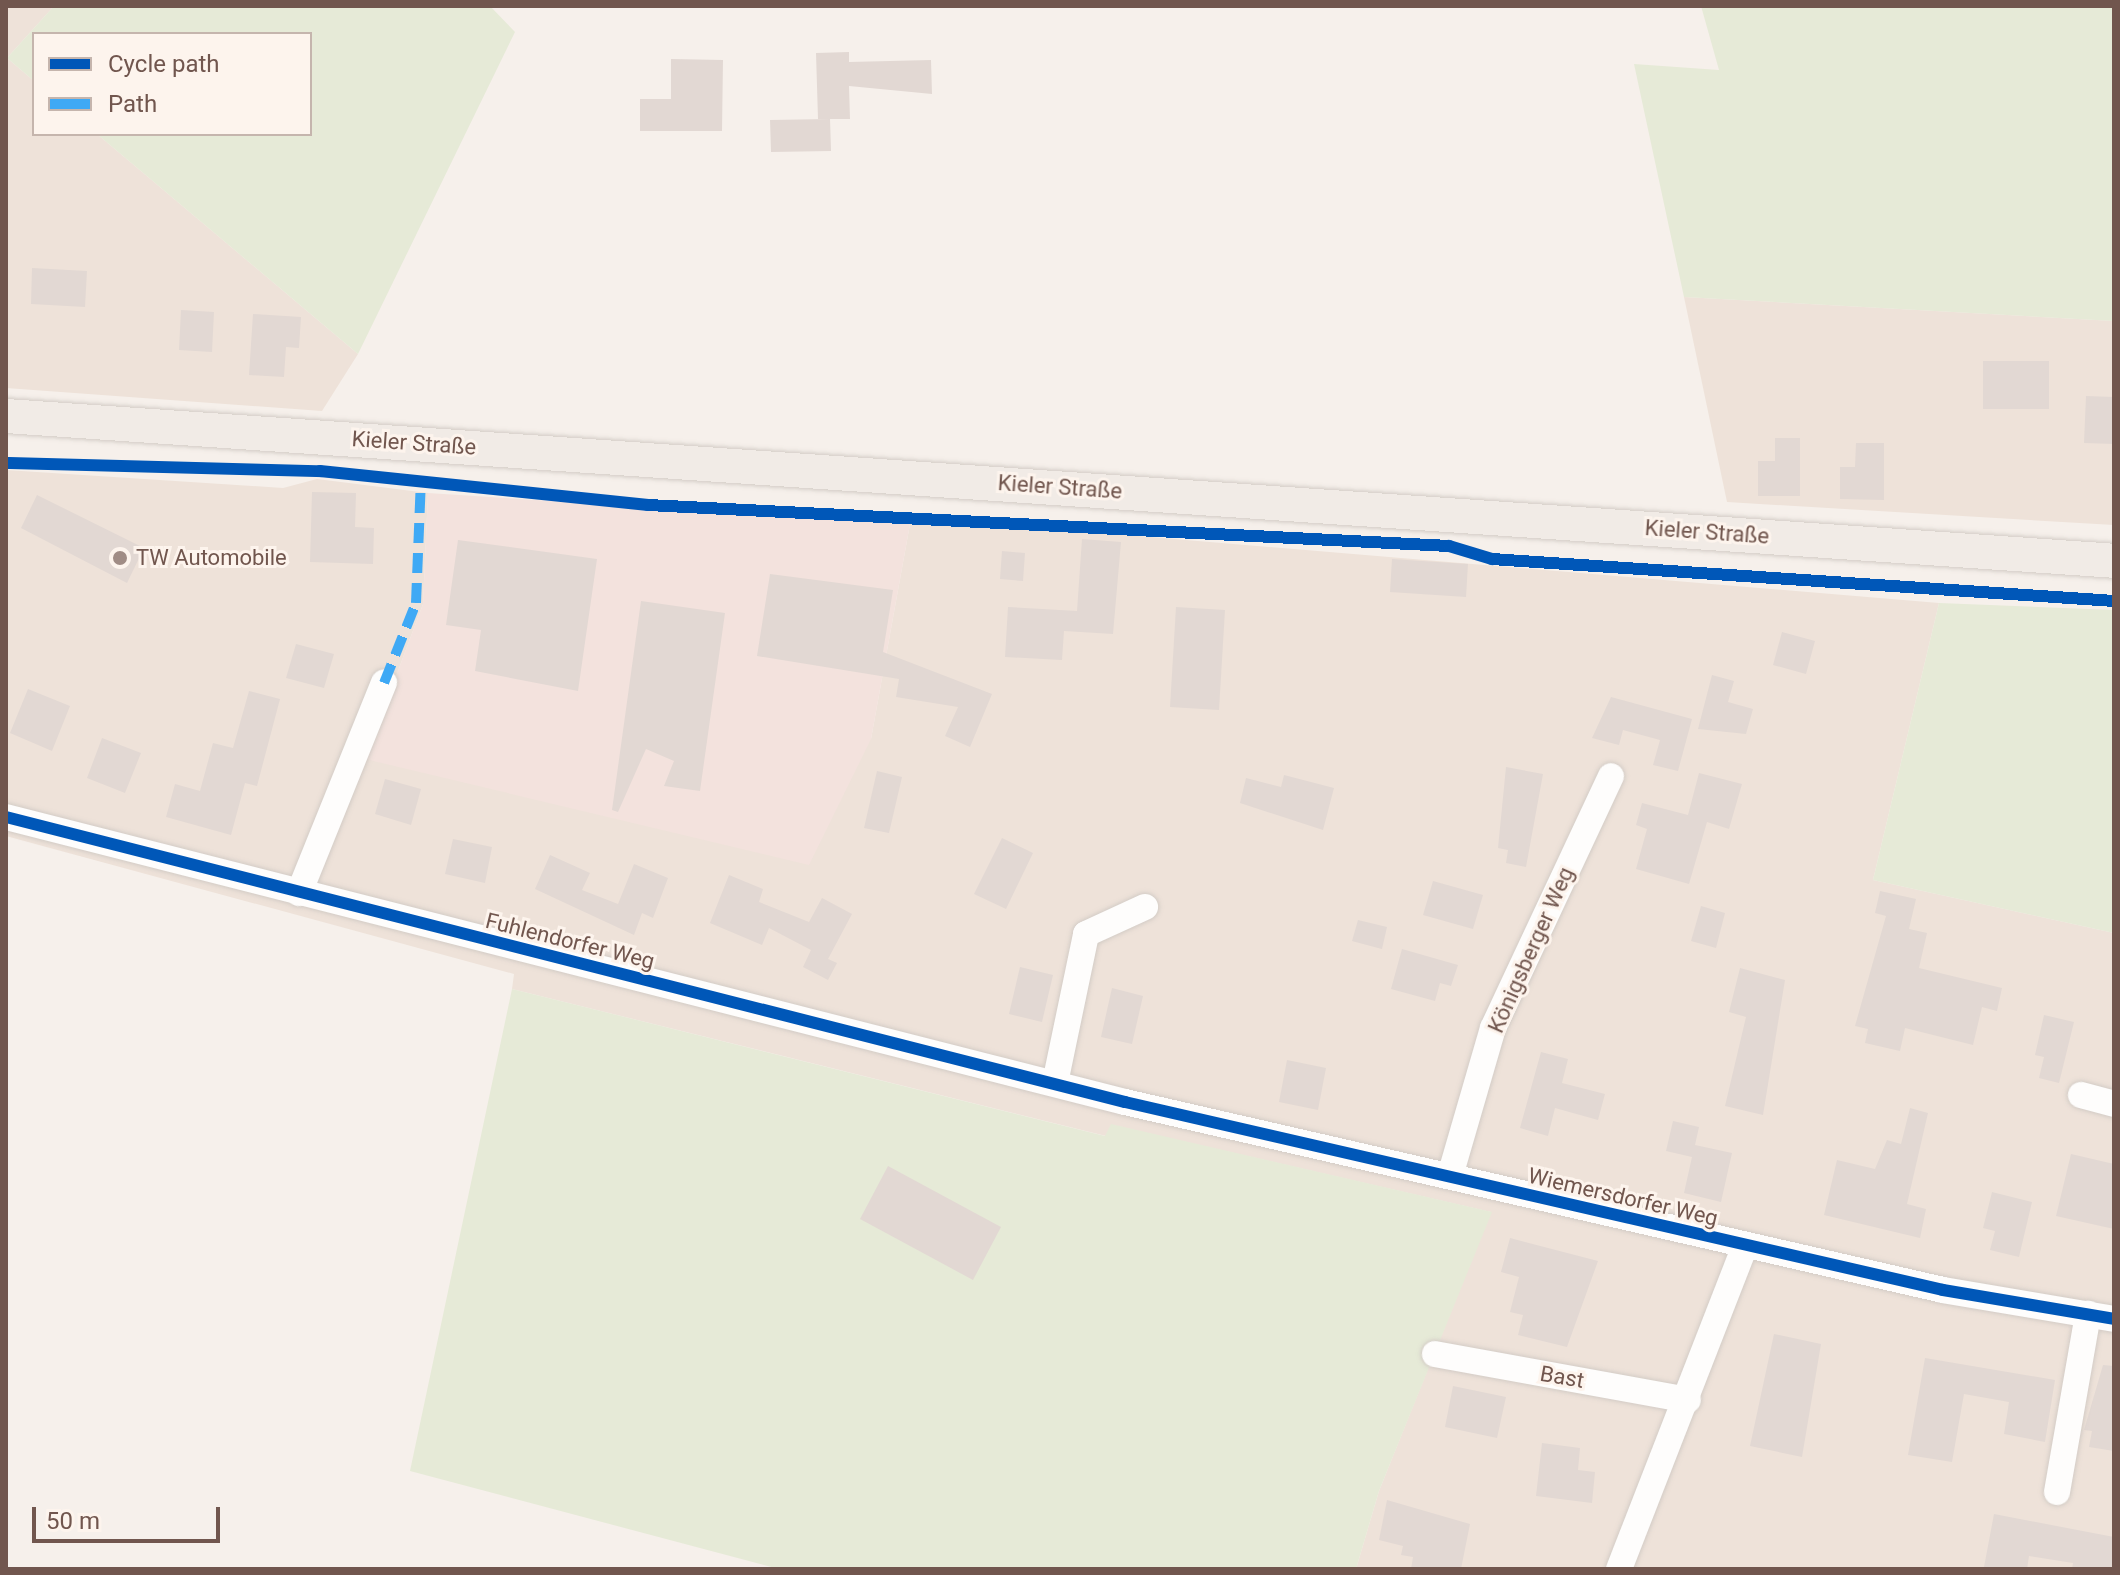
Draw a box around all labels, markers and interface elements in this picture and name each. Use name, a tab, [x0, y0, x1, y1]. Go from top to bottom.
legend	[32, 32, 312, 136]
text: Cycle path	[108, 50, 220, 78]
text: Path	[108, 90, 157, 118]
street label: Kieler Straße	[351, 425, 477, 461]
street label: Kieler Straße	[997, 469, 1123, 505]
street label: Kieler Straße	[1644, 514, 1770, 550]
place label: TW Automobile	[136, 545, 287, 571]
marker: TW Automobile	[111, 549, 129, 567]
street label: Königsberger Weg	[1483, 863, 1579, 1037]
street label: Fuhlendorfer Weg	[483, 907, 657, 975]
street label: Wiemersdorfer Weg	[1525, 1162, 1721, 1232]
street label: Bast	[1538, 1360, 1586, 1394]
scale bar	[36, 1491, 224, 1541]
text: 50 m	[46, 1507, 100, 1535]

